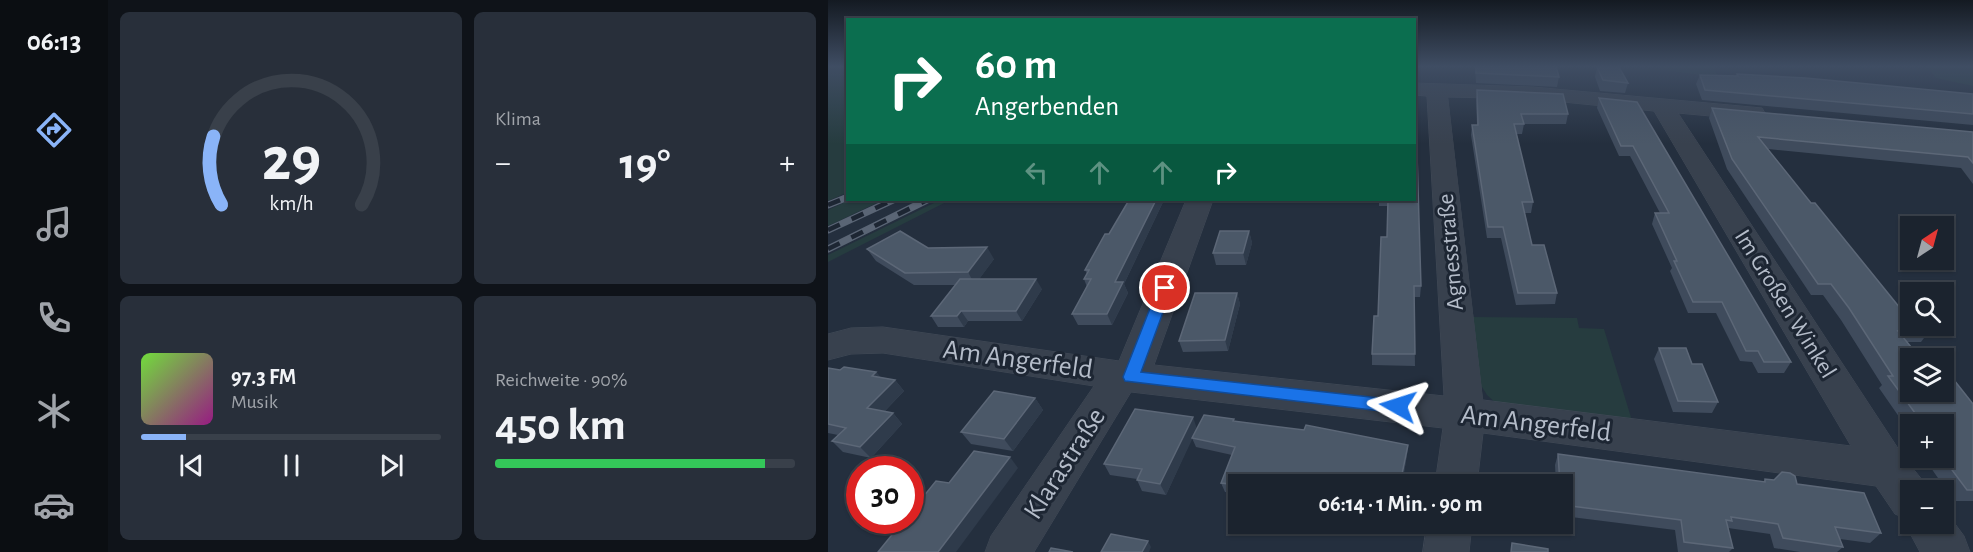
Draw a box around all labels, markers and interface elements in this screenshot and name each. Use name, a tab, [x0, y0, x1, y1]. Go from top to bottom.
text: 06:13	[27, 28, 81, 55]
icon: right	[876, 42, 954, 120]
text: 60 m	[975, 44, 1057, 86]
text: Angerbenden	[975, 93, 1119, 120]
icon: directions	[33, 109, 75, 151]
text: Klima	[495, 109, 541, 129]
text: 29	[261, 129, 321, 191]
text: 19°	[619, 142, 671, 187]
text: −	[495, 147, 511, 180]
text: +	[779, 147, 795, 180]
icon: left	[1020, 156, 1053, 189]
icon: ahead	[1083, 156, 1116, 189]
icon: ahead	[1146, 156, 1179, 189]
icon: right	[1209, 156, 1242, 189]
street label: Agnesstraße	[1434, 192, 1468, 312]
text: km/h	[269, 193, 313, 214]
icon: music	[33, 203, 75, 245]
north arrow	[1900, 216, 1954, 270]
map controls	[1900, 216, 1954, 534]
street label: Im Großen Winkel	[1730, 225, 1840, 383]
pin	[1139, 262, 1190, 313]
icon: arrive	[1148, 271, 1181, 304]
button: search	[1900, 282, 1954, 336]
icon: phone	[33, 297, 75, 339]
street label: Am Angerfeld	[941, 336, 1095, 384]
button: layers	[1900, 348, 1954, 402]
text: 97.3 FM	[231, 366, 296, 388]
text: Reichweite · 90%	[495, 370, 627, 390]
position arrow	[1366, 374, 1430, 438]
icon: climate	[33, 390, 75, 432]
text: Musik	[231, 392, 278, 412]
street label: Am Angerfeld	[1459, 401, 1613, 447]
text: 450 km	[495, 403, 626, 448]
street label: Klarastraße	[1019, 404, 1111, 524]
button: +	[1900, 414, 1954, 468]
icon: previous	[175, 449, 208, 482]
icon: pause	[275, 449, 308, 482]
icon: next	[375, 449, 408, 482]
speed limit sign: 30	[846, 456, 924, 534]
button: −	[1900, 480, 1954, 534]
icon: car	[33, 484, 75, 526]
text: 06:14 · 1 Min. · 90 m	[1319, 493, 1482, 515]

